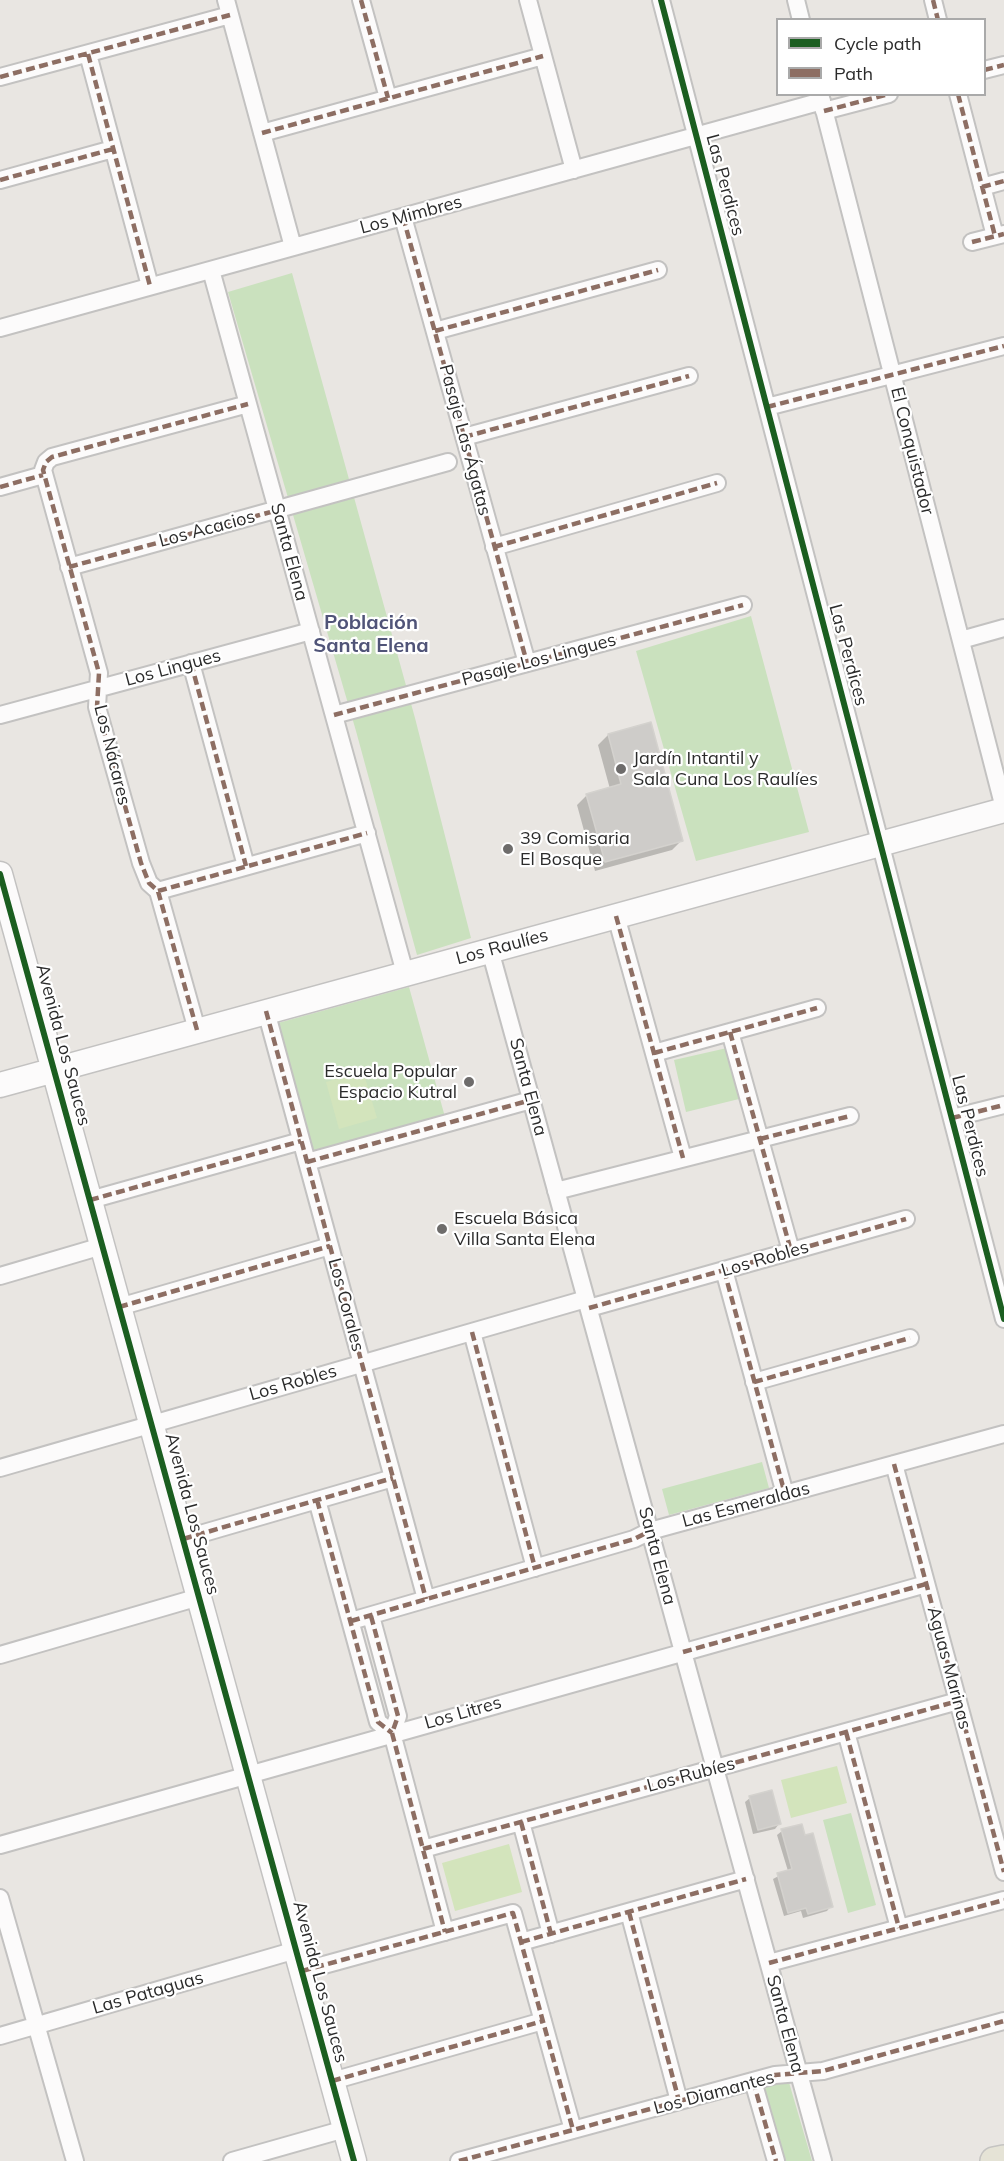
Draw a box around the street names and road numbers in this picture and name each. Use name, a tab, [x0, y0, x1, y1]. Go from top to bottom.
street label: Las Perdices	[701, 132, 749, 238]
street label: Los Mimbres	[357, 191, 465, 239]
street label: Pasaje Las Ágatas	[434, 362, 496, 518]
street label: El Conquistador	[886, 385, 938, 517]
street label: Santa Elena	[266, 501, 312, 603]
street label: Los Acacios	[156, 506, 258, 552]
street label: Las Perdices	[824, 602, 872, 708]
street label: Pasaje Los Lingues	[460, 629, 618, 691]
street label: Los Lingues	[123, 645, 223, 691]
street label: Los Nácares	[89, 703, 135, 807]
street label: Los Raulíes	[454, 924, 550, 970]
street label: Avenida Los Sauces	[31, 962, 95, 1128]
street label: Santa Elena	[505, 1036, 551, 1138]
street label: Las Perdices	[947, 1073, 993, 1179]
street label: Los Robles	[719, 1236, 811, 1282]
street label: Los Corales	[323, 1256, 369, 1354]
street label: Los Robles	[247, 1360, 339, 1406]
street label: Avenida Los Sauces	[160, 1431, 224, 1597]
street label: Las Esmeraldas	[680, 1478, 812, 1532]
street label: Santa Elena	[634, 1505, 680, 1607]
street label: Aguas Marinas	[922, 1604, 976, 1732]
street label: Los Litres	[422, 1692, 504, 1734]
street label: Los Rubíes	[645, 1753, 737, 1797]
street label: Avenida Los Sauces	[288, 1899, 352, 2065]
street label: Las Pataguas	[90, 1967, 206, 2019]
street label: Santa Elena	[762, 1973, 808, 2075]
street label: Los Diamantes	[651, 2066, 777, 2120]

